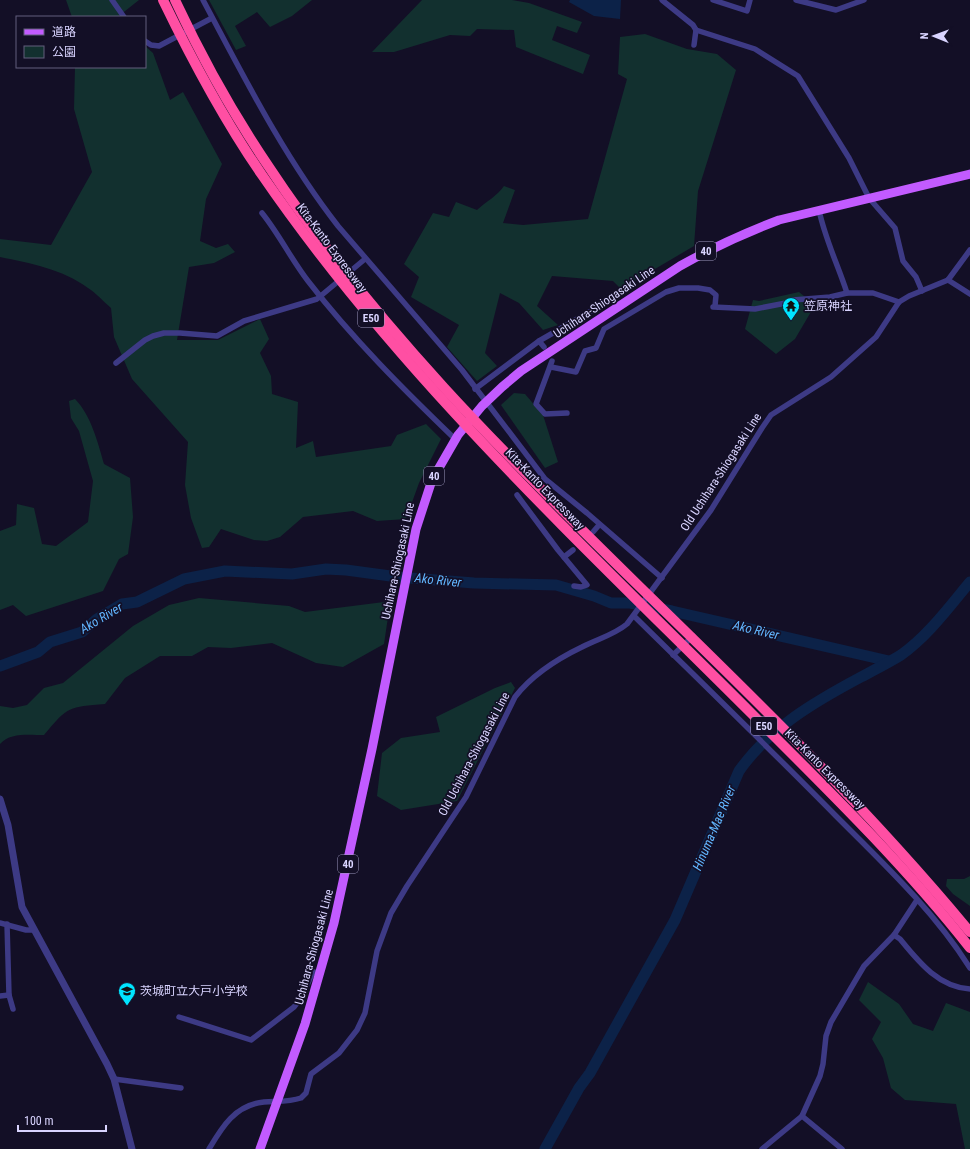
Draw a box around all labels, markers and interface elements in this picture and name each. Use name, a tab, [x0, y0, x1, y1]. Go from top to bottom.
legend	[16, 16, 146, 68]
north arrow	[914, 16, 954, 56]
text: 道路	[52, 25, 76, 39]
text: N	[918, 32, 931, 39]
text: 公園	[52, 45, 76, 59]
street label: Kita-Kanto Expressway	[294, 201, 370, 295]
road number: 40	[696, 242, 716, 260]
street label: Uchihara-Shiogasaki Line	[551, 263, 658, 341]
temple icon: 笠原神社	[781, 296, 801, 321]
place label: 笠原神社	[804, 299, 852, 313]
road number: E50	[358, 309, 384, 327]
street label: Old Uchihara-Shiogasaki Line	[678, 410, 765, 534]
street label: Kita-Kanto Expressway	[503, 445, 587, 533]
road number: 40	[424, 467, 444, 485]
street label: Uchihara-Shiogasaki Line	[379, 501, 417, 621]
water label: Ako River	[413, 570, 463, 590]
water label: Ako River	[76, 599, 126, 637]
water label: Ako River	[730, 617, 782, 643]
street label: Old Uchihara-Shiogasaki Line	[435, 690, 513, 818]
road number: E50	[751, 717, 777, 735]
street label: Kita-Kanto Expressway	[782, 726, 868, 812]
water label: Hinuma-Mae River	[689, 782, 739, 873]
road number: 40	[338, 855, 358, 873]
street label: Uchihara-Shiogasaki Line	[292, 887, 336, 1006]
school or university icon: 茨城町立大戸小学校	[117, 981, 137, 1006]
place label: 茨城町立大戸小学校	[140, 984, 248, 998]
scale bar	[18, 1107, 106, 1133]
text: 100 m	[24, 1114, 54, 1128]

